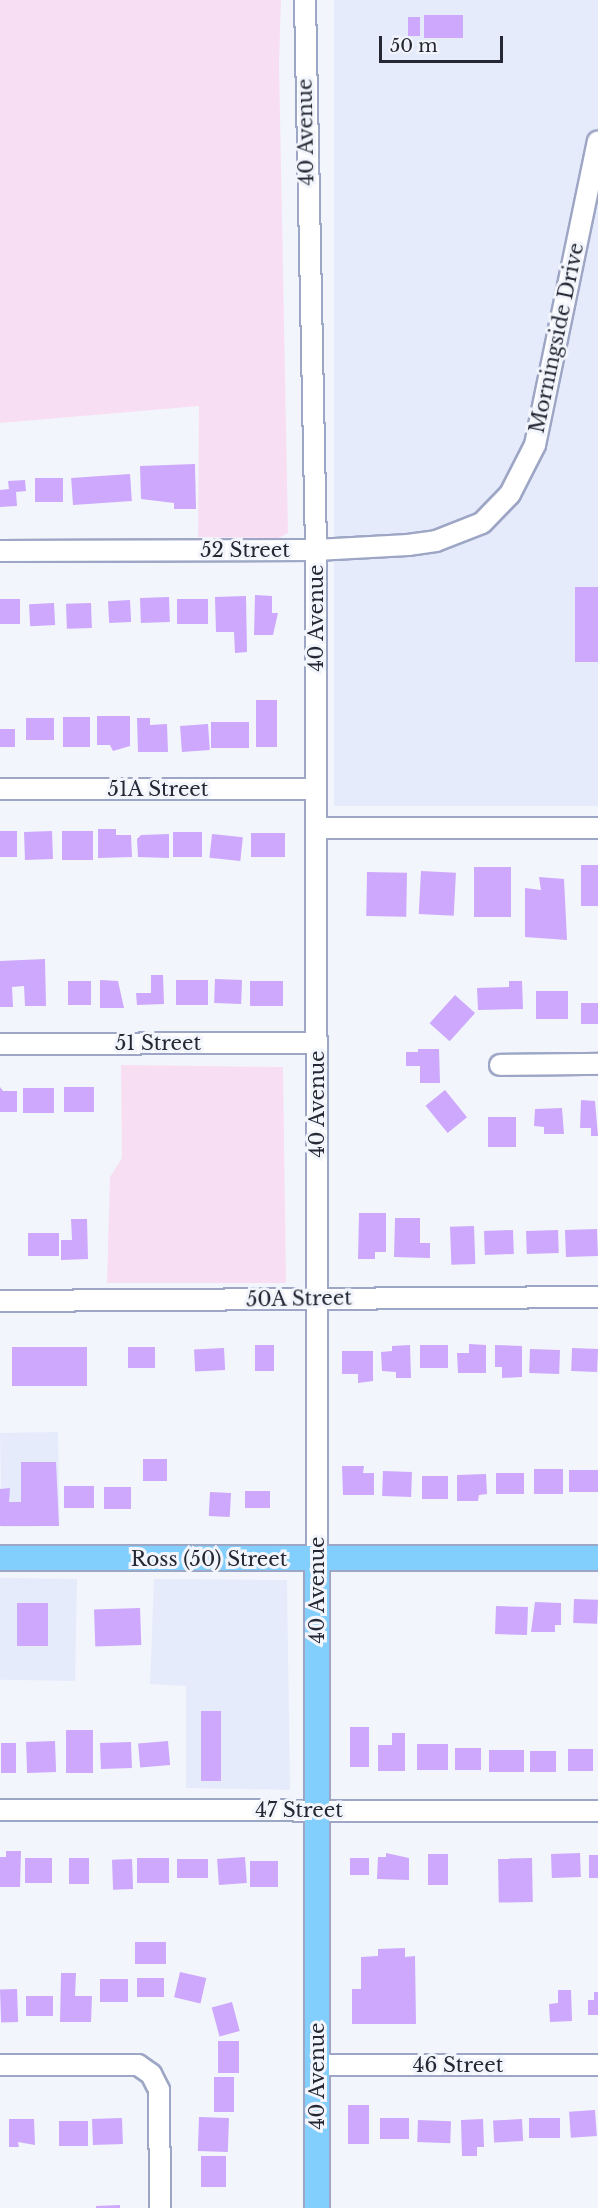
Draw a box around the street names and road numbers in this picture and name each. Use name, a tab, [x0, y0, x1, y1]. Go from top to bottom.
street label: 40 Avenue	[293, 78, 319, 186]
street label: Morningside Drive	[525, 241, 589, 435]
street label: 52 Street	[200, 538, 290, 562]
street label: 40 Avenue	[304, 564, 328, 672]
street label: 51A Street	[107, 777, 209, 801]
street label: 51 Street	[115, 1031, 201, 1055]
street label: 40 Avenue	[305, 1050, 329, 1158]
street label: 50A Street	[245, 1286, 353, 1312]
street label: 40 Avenue	[305, 1536, 329, 1644]
street label: Ross (50) Street	[131, 1547, 287, 1571]
street label: 47 Street	[255, 1798, 343, 1822]
street label: 40 Avenue	[305, 2022, 329, 2130]
street label: 46 Street	[413, 2053, 503, 2077]

